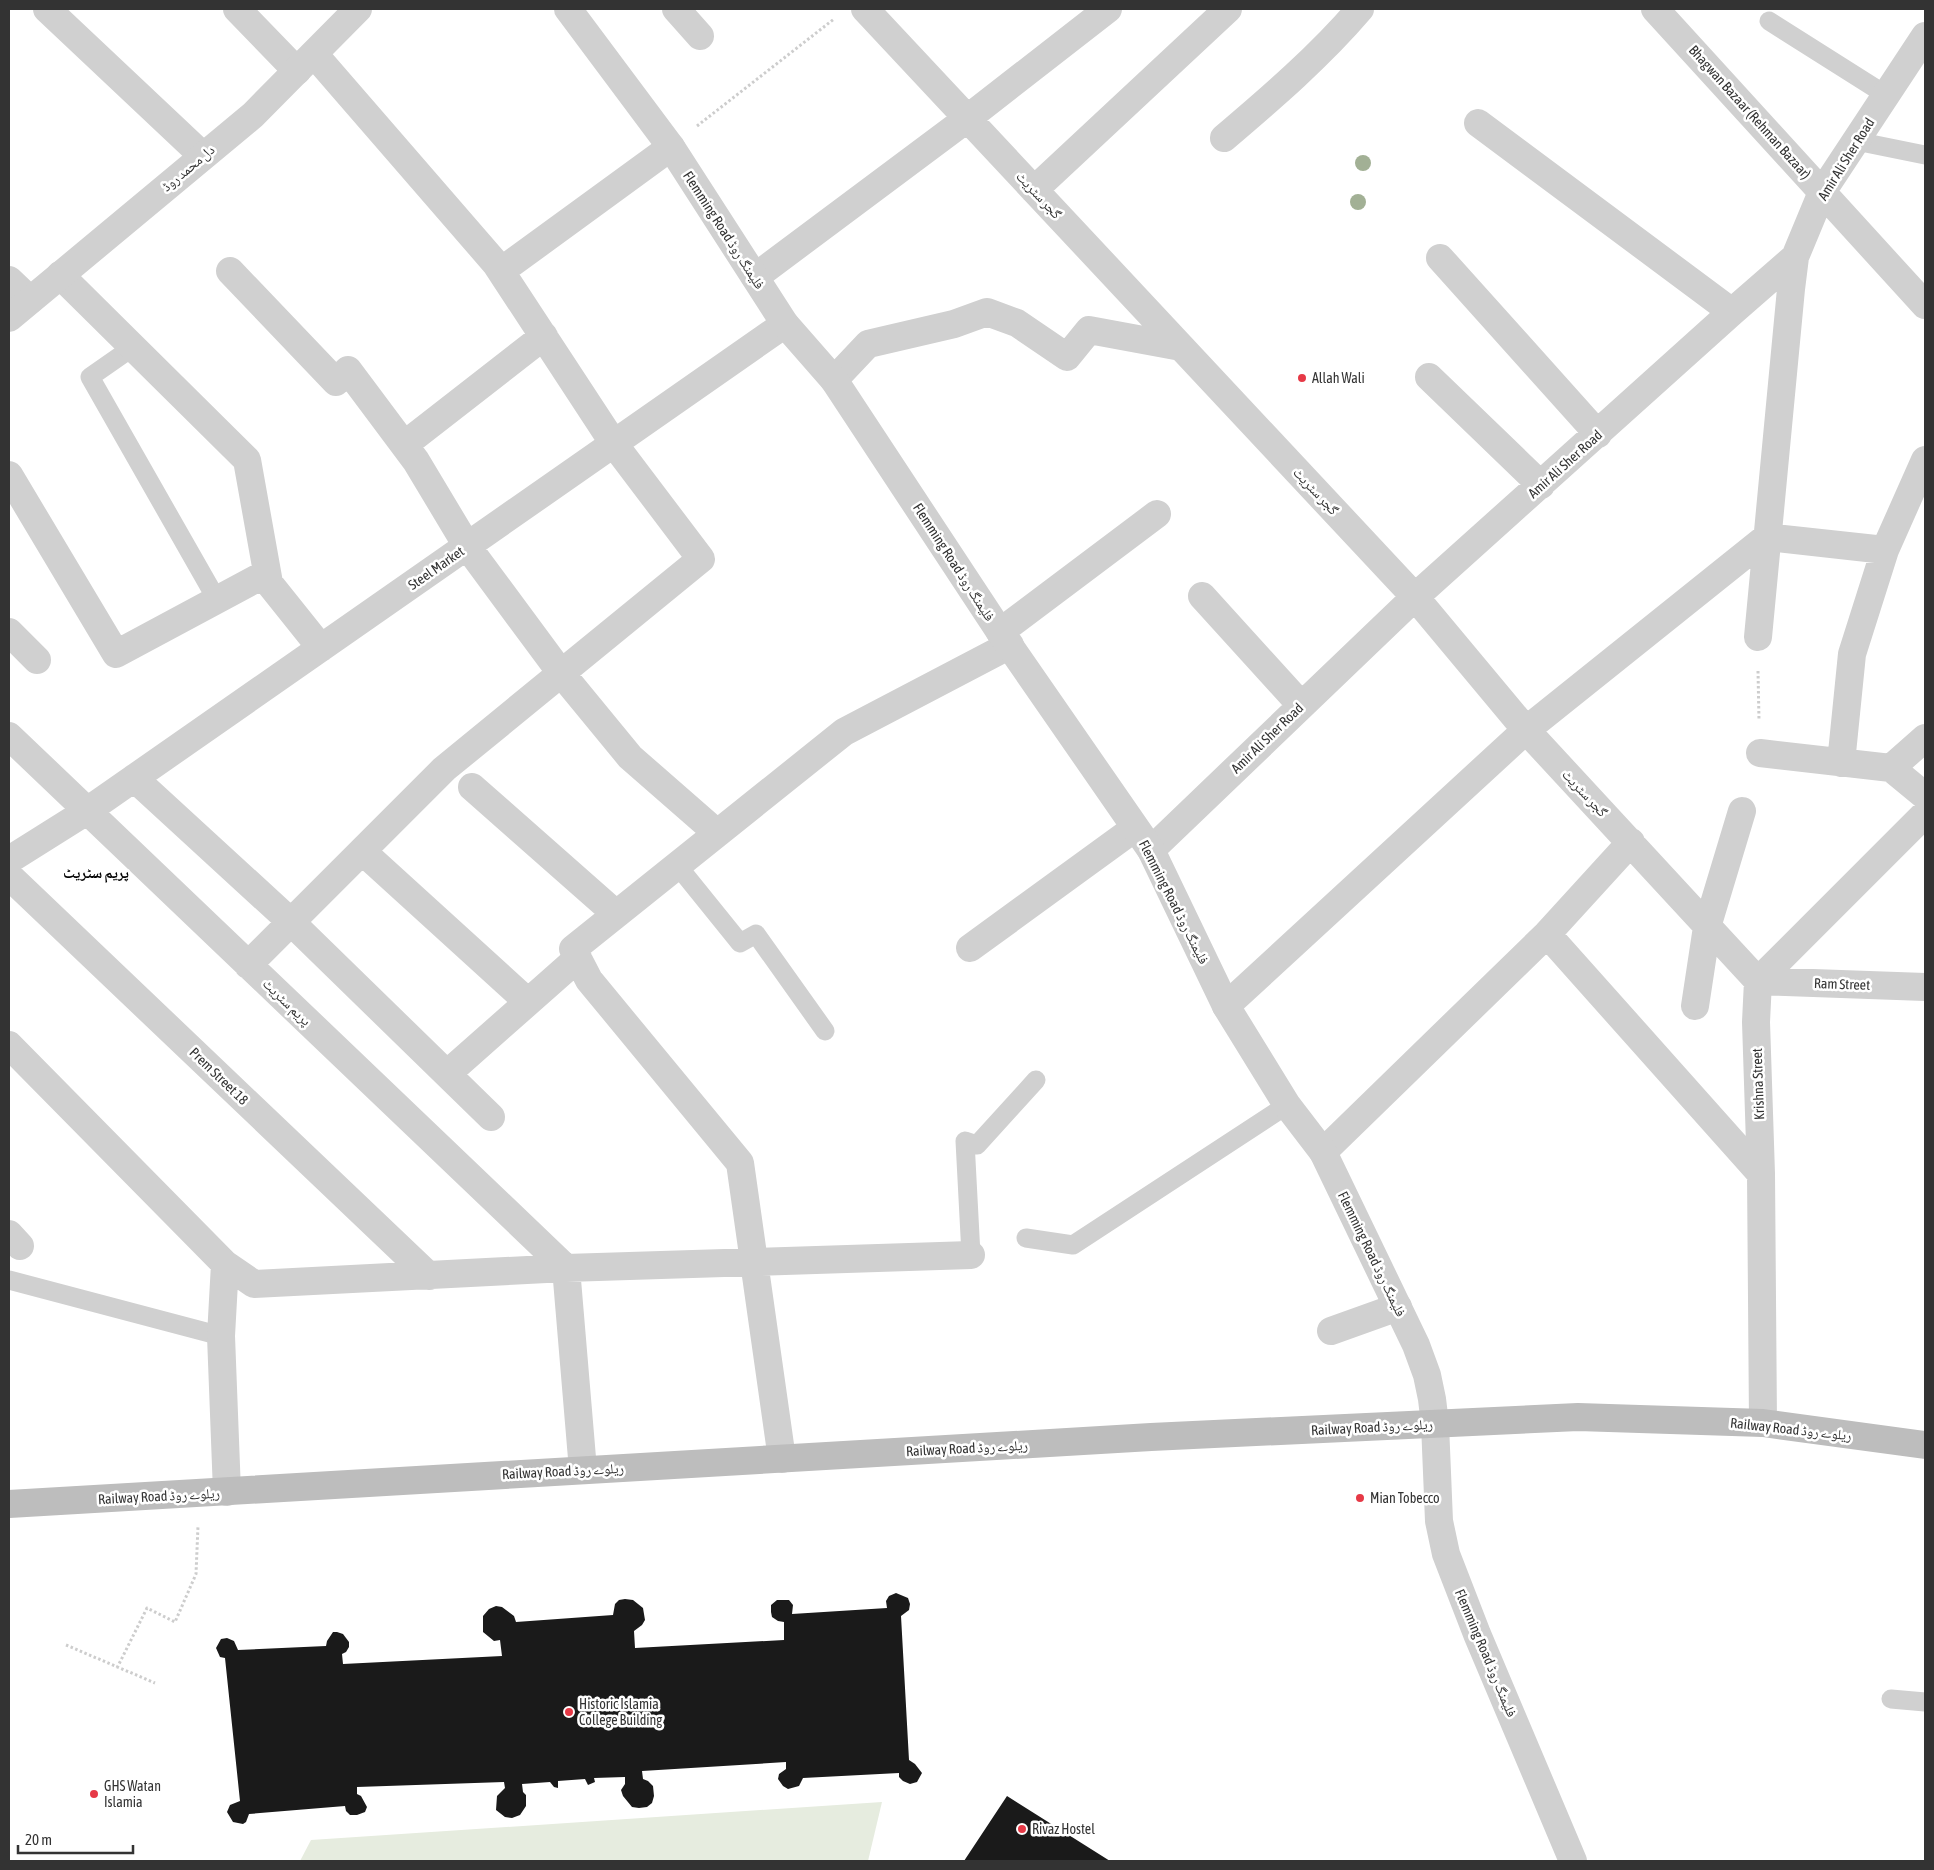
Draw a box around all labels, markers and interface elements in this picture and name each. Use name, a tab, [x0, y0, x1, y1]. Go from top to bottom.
street label: Bhagwan Bazaar (Rehman Bazaar)	[1686, 42, 1814, 182]
street label: Amir Ali Sher Road	[1814, 115, 1878, 203]
street label: دل محمد روڈ	[158, 141, 218, 195]
street label: Flemming Road فلیمنگ روڈ	[679, 168, 768, 292]
street label: گجر سٹریٹ	[1012, 168, 1065, 223]
place label: Allah Wali	[1312, 370, 1365, 386]
marker: Allah Wali	[1296, 372, 1308, 384]
street label: Amir Ali Sher Road	[1525, 427, 1605, 501]
street label: گجر سٹریٹ	[1289, 464, 1342, 519]
street label: Flemming Road فلیمنگ روڈ	[909, 500, 998, 624]
street label: Steel Market	[405, 543, 467, 593]
street label: Amir Ali Sher Road	[1228, 700, 1306, 776]
street label: گجر سٹریٹ	[1558, 766, 1611, 821]
street label: Flemming Road فلیمنگ روڈ	[1135, 837, 1212, 967]
district label: پریم سٹریٹ	[63, 864, 129, 883]
street label: پریم سٹریٹ	[258, 975, 315, 1030]
street label: Ram Street	[1814, 975, 1870, 993]
street label: Prem Street 18	[186, 1044, 252, 1108]
street label: Krishna Street	[1749, 1048, 1767, 1120]
street label: Flemming Road فلیمنگ روڈ	[1334, 1189, 1409, 1320]
street label: Railway Road ریلوے روڈ	[1729, 1415, 1853, 1444]
street label: Railway Road ریلوے روڈ	[1311, 1416, 1433, 1439]
street label: Railway Road ریلوے روڈ	[906, 1437, 1028, 1460]
street label: Railway Road ریلوے روڈ	[502, 1460, 624, 1483]
street label: Railway Road ریلوے روڈ	[98, 1485, 220, 1508]
place label: Mian Tobecco	[1370, 1490, 1440, 1506]
marker: Mian Tobecco	[1354, 1492, 1366, 1504]
street label: Flemming Road فلیمنگ روڈ	[1451, 1587, 1520, 1720]
place label: Historic Islamia College Building	[579, 1696, 662, 1728]
marker: Historic Islamia College Building	[563, 1706, 575, 1718]
place label: GHS Watan Islamia	[104, 1778, 161, 1810]
marker: GHS Watan Islamia	[88, 1788, 100, 1800]
place label: Rivaz Hostel	[1032, 1821, 1095, 1837]
scale bar	[18, 1822, 132, 1854]
marker: Rivaz Hostel	[1016, 1823, 1028, 1835]
text: 20 m	[25, 1831, 52, 1848]

